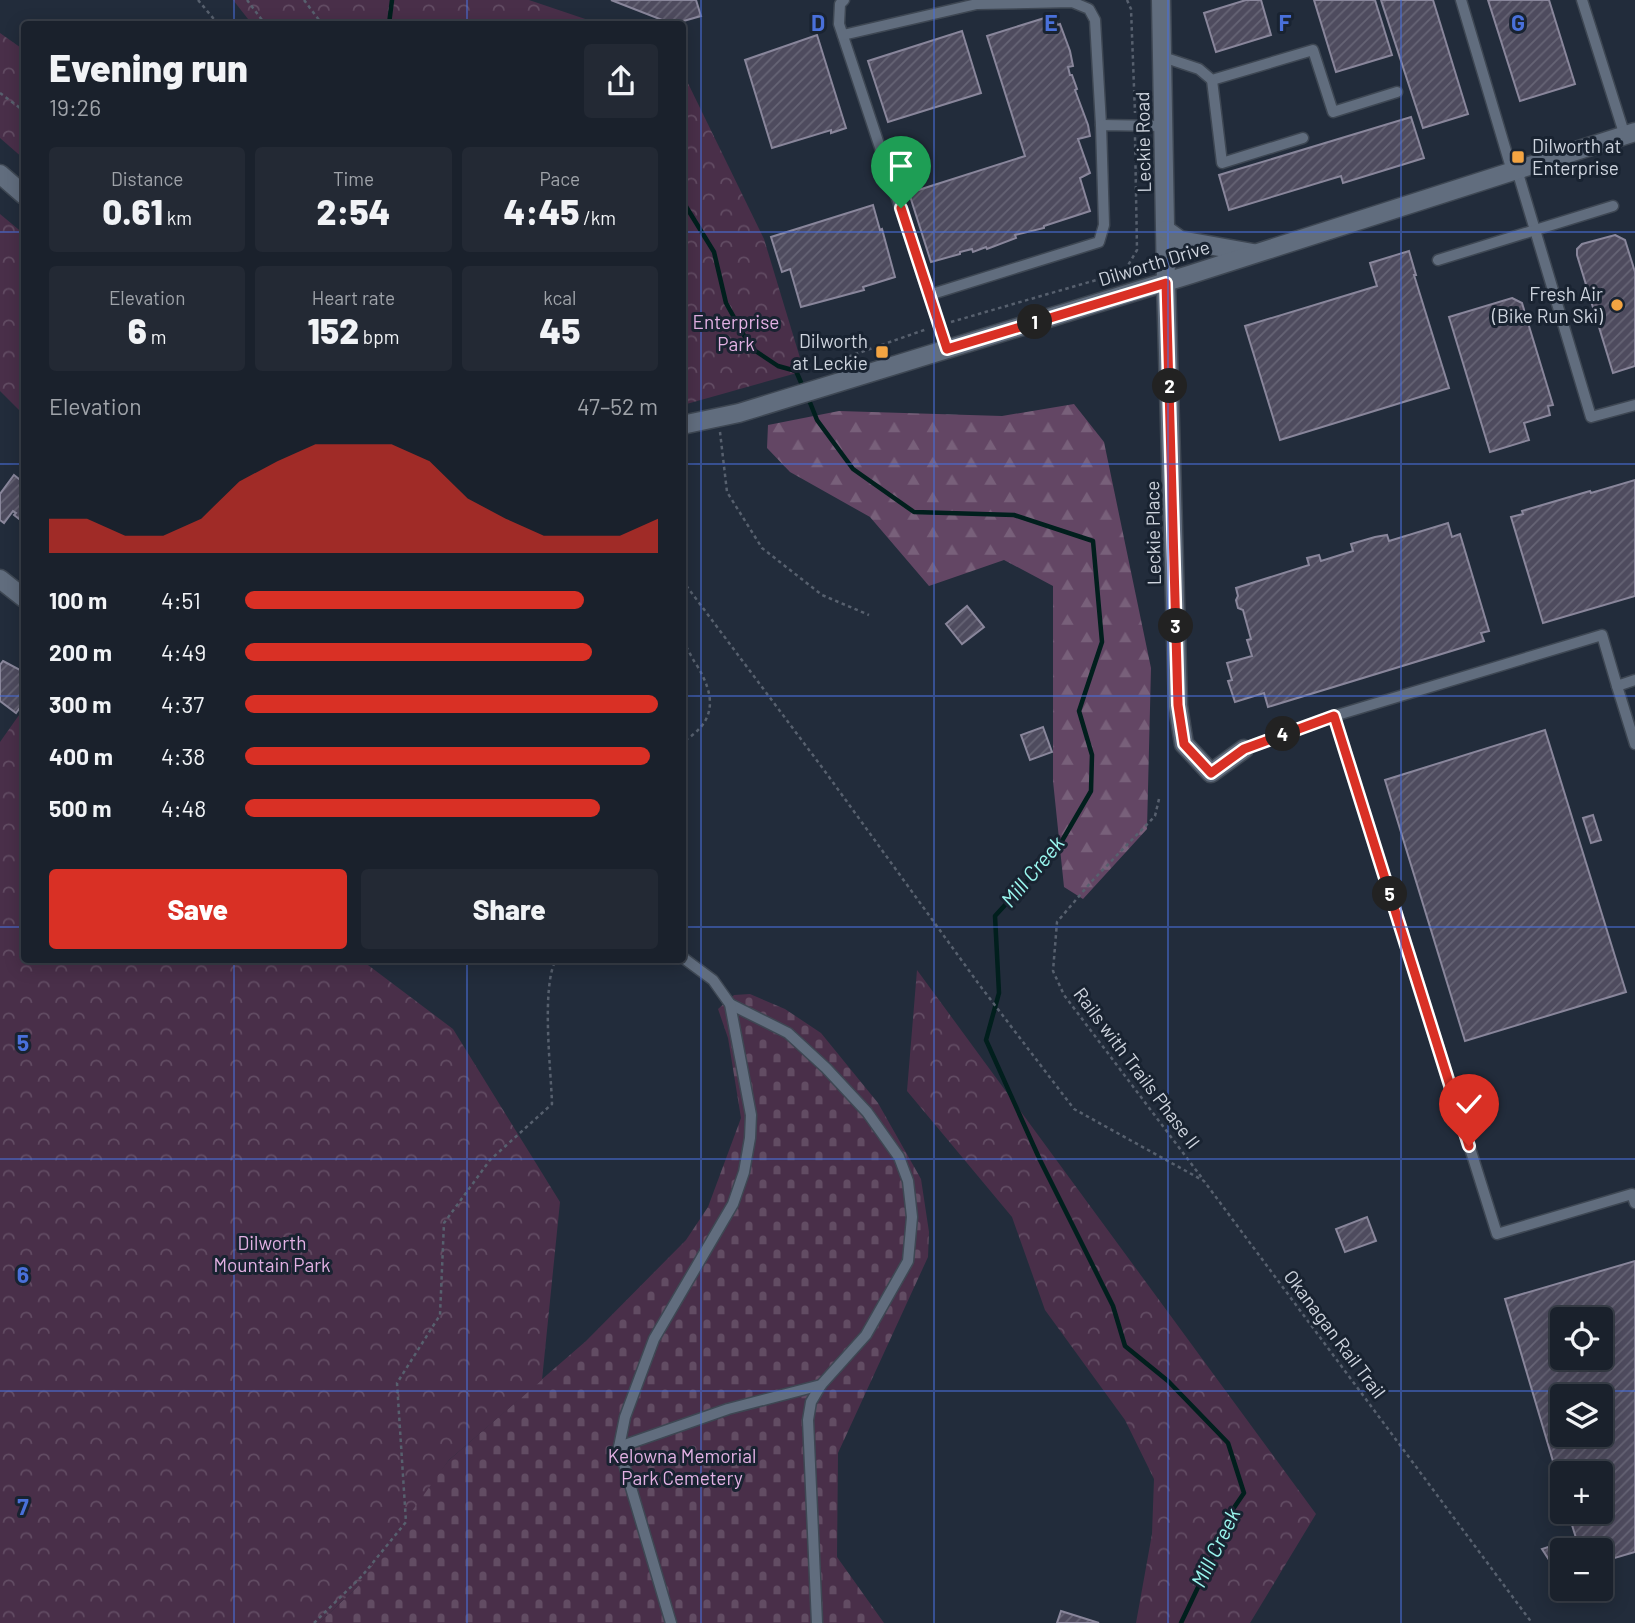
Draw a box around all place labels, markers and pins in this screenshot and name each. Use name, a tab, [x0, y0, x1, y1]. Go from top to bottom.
place label: Dilworth at Enterprise	[1532, 134, 1621, 179]
pin	[871, 136, 931, 208]
marker: Dilworth at Enterprise	[1510, 149, 1526, 165]
place label: Fresh Air (Bike Run Ski)	[1491, 282, 1604, 327]
marker: Fresh Air (Bike Run Ski)	[1609, 297, 1625, 313]
pin: 1	[1018, 304, 1052, 340]
place label: Dilworth at Leckie	[792, 329, 868, 374]
marker: Dilworth at Leckie	[874, 344, 890, 360]
pin: 2	[1152, 368, 1188, 404]
pin: 3	[1158, 608, 1194, 644]
pin: 4	[1266, 716, 1300, 752]
pin: 5	[1372, 876, 1408, 912]
pin	[1439, 1074, 1499, 1146]

